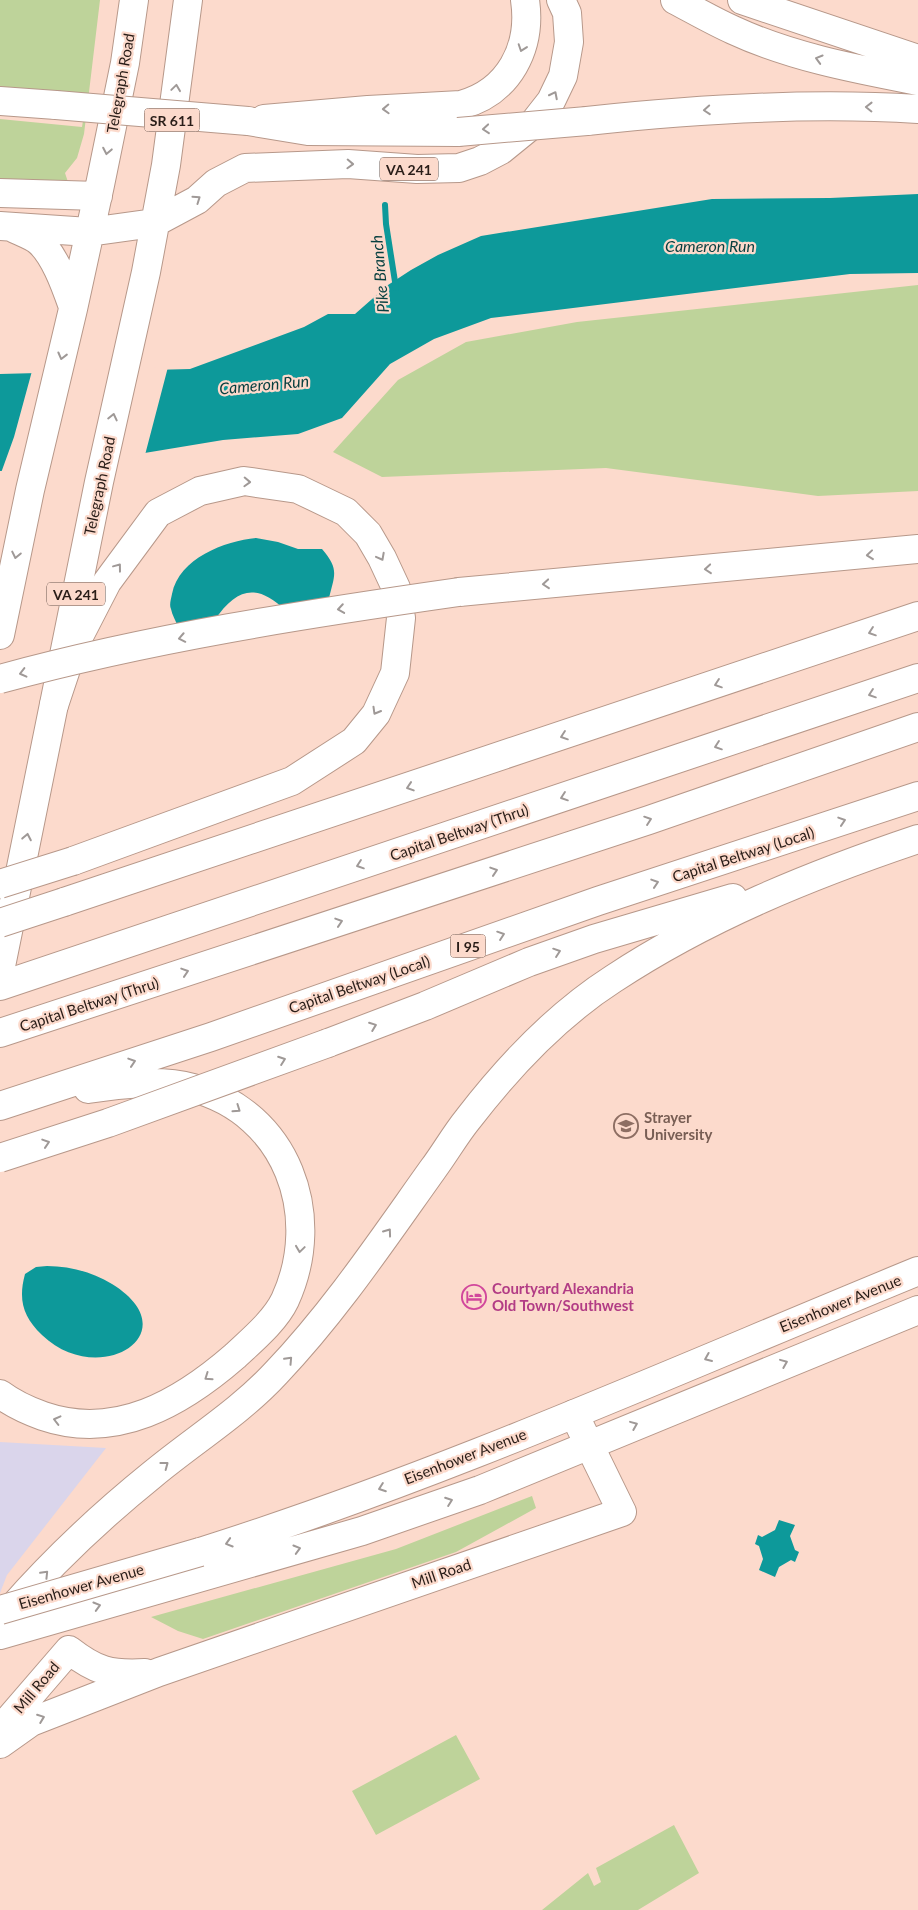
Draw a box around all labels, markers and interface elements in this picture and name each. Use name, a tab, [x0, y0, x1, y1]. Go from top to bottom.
street label: Telegraph Road	[102, 32, 138, 134]
one-way arrow	[517, 43, 527, 52]
one-way arrow	[815, 54, 824, 65]
one-way arrow	[170, 84, 181, 92]
one-way arrow	[548, 91, 558, 100]
one-way arrow	[865, 101, 873, 112]
one-way arrow	[382, 104, 390, 114]
one-way arrow	[703, 105, 711, 116]
road number: SR 611	[144, 108, 200, 132]
one-way arrow	[481, 124, 489, 135]
one-way arrow	[102, 147, 113, 156]
road number: VA 241	[380, 157, 438, 180]
one-way arrow	[346, 159, 354, 170]
one-way arrow	[191, 196, 201, 205]
water label: Pike Branch	[366, 234, 392, 314]
water label: Cameron Run	[665, 236, 755, 255]
one-way arrow	[57, 352, 68, 361]
water label: Cameron Run	[218, 371, 310, 397]
one-way arrow	[108, 413, 118, 422]
street label: Telegraph Road	[80, 435, 118, 537]
one-way arrow	[244, 477, 252, 487]
one-way arrow	[865, 549, 873, 560]
one-way arrow	[11, 551, 22, 560]
one-way arrow	[375, 552, 385, 561]
one-way arrow	[703, 563, 711, 574]
one-way arrow	[113, 564, 121, 573]
one-way arrow	[542, 578, 550, 589]
road number: VA 241	[47, 582, 105, 606]
one-way arrow	[337, 603, 345, 614]
one-way arrow	[868, 626, 877, 636]
one-way arrow	[177, 633, 186, 643]
one-way arrow	[19, 667, 27, 677]
one-way arrow	[714, 678, 722, 688]
one-way arrow	[868, 688, 876, 698]
one-way arrow	[373, 705, 383, 714]
one-way arrow	[560, 730, 568, 740]
one-way arrow	[714, 740, 722, 750]
one-way arrow	[406, 781, 414, 791]
one-way arrow	[560, 791, 568, 801]
street label: Capital Beltway (Thru)	[387, 800, 531, 864]
one-way arrow	[644, 816, 652, 826]
one-way arrow	[838, 817, 846, 827]
street label: Capital Beltway (Local)	[670, 823, 816, 885]
one-way arrow	[21, 833, 32, 841]
one-way arrow	[356, 860, 364, 870]
one-way arrow	[489, 867, 498, 877]
one-way arrow	[650, 878, 658, 888]
one-way arrow	[335, 917, 343, 927]
one-way arrow	[496, 931, 505, 941]
road number: I 95	[450, 934, 486, 958]
one-way arrow	[552, 948, 560, 958]
street label: Capital Beltway (Local)	[286, 951, 432, 1017]
one-way arrow	[180, 968, 189, 978]
street label: Capital Beltway (Thru)	[17, 973, 161, 1035]
one-way arrow	[369, 1022, 377, 1032]
one-way arrow	[277, 1056, 286, 1066]
one-way arrow	[128, 1058, 136, 1068]
one-way arrow	[231, 1103, 241, 1112]
place label: Strayer University	[644, 1108, 712, 1143]
school or university icon: Strayer University	[613, 1113, 639, 1139]
one-way arrow	[42, 1139, 50, 1149]
one-way arrow	[382, 1228, 391, 1238]
one-way arrow	[295, 1246, 306, 1254]
street label: Eisenhower Avenue	[777, 1270, 903, 1336]
place label: Courtyard Alexandria Old Town/Southwest	[492, 1279, 634, 1314]
hotel icon: Courtyard Alexandria Old Town/Southwest	[461, 1284, 487, 1310]
one-way arrow	[704, 1351, 713, 1362]
one-way arrow	[283, 1356, 292, 1365]
one-way arrow	[779, 1359, 788, 1370]
one-way arrow	[204, 1371, 214, 1380]
one-way arrow	[53, 1415, 62, 1426]
one-way arrow	[629, 1421, 638, 1432]
street label: Eisenhower Avenue	[401, 1424, 529, 1488]
one-way arrow	[159, 1462, 168, 1470]
one-way arrow	[378, 1482, 386, 1492]
one-way arrow	[444, 1497, 453, 1507]
one-way arrow	[225, 1537, 233, 1547]
one-way arrow	[292, 1545, 300, 1555]
street label: Mill Road	[409, 1554, 473, 1592]
street label: Eisenhower Avenue	[16, 1559, 146, 1613]
one-way arrow	[39, 1570, 48, 1579]
one-way arrow	[93, 1602, 101, 1612]
street label: Mill Road	[9, 1658, 63, 1716]
one-way arrow	[36, 1714, 45, 1725]

